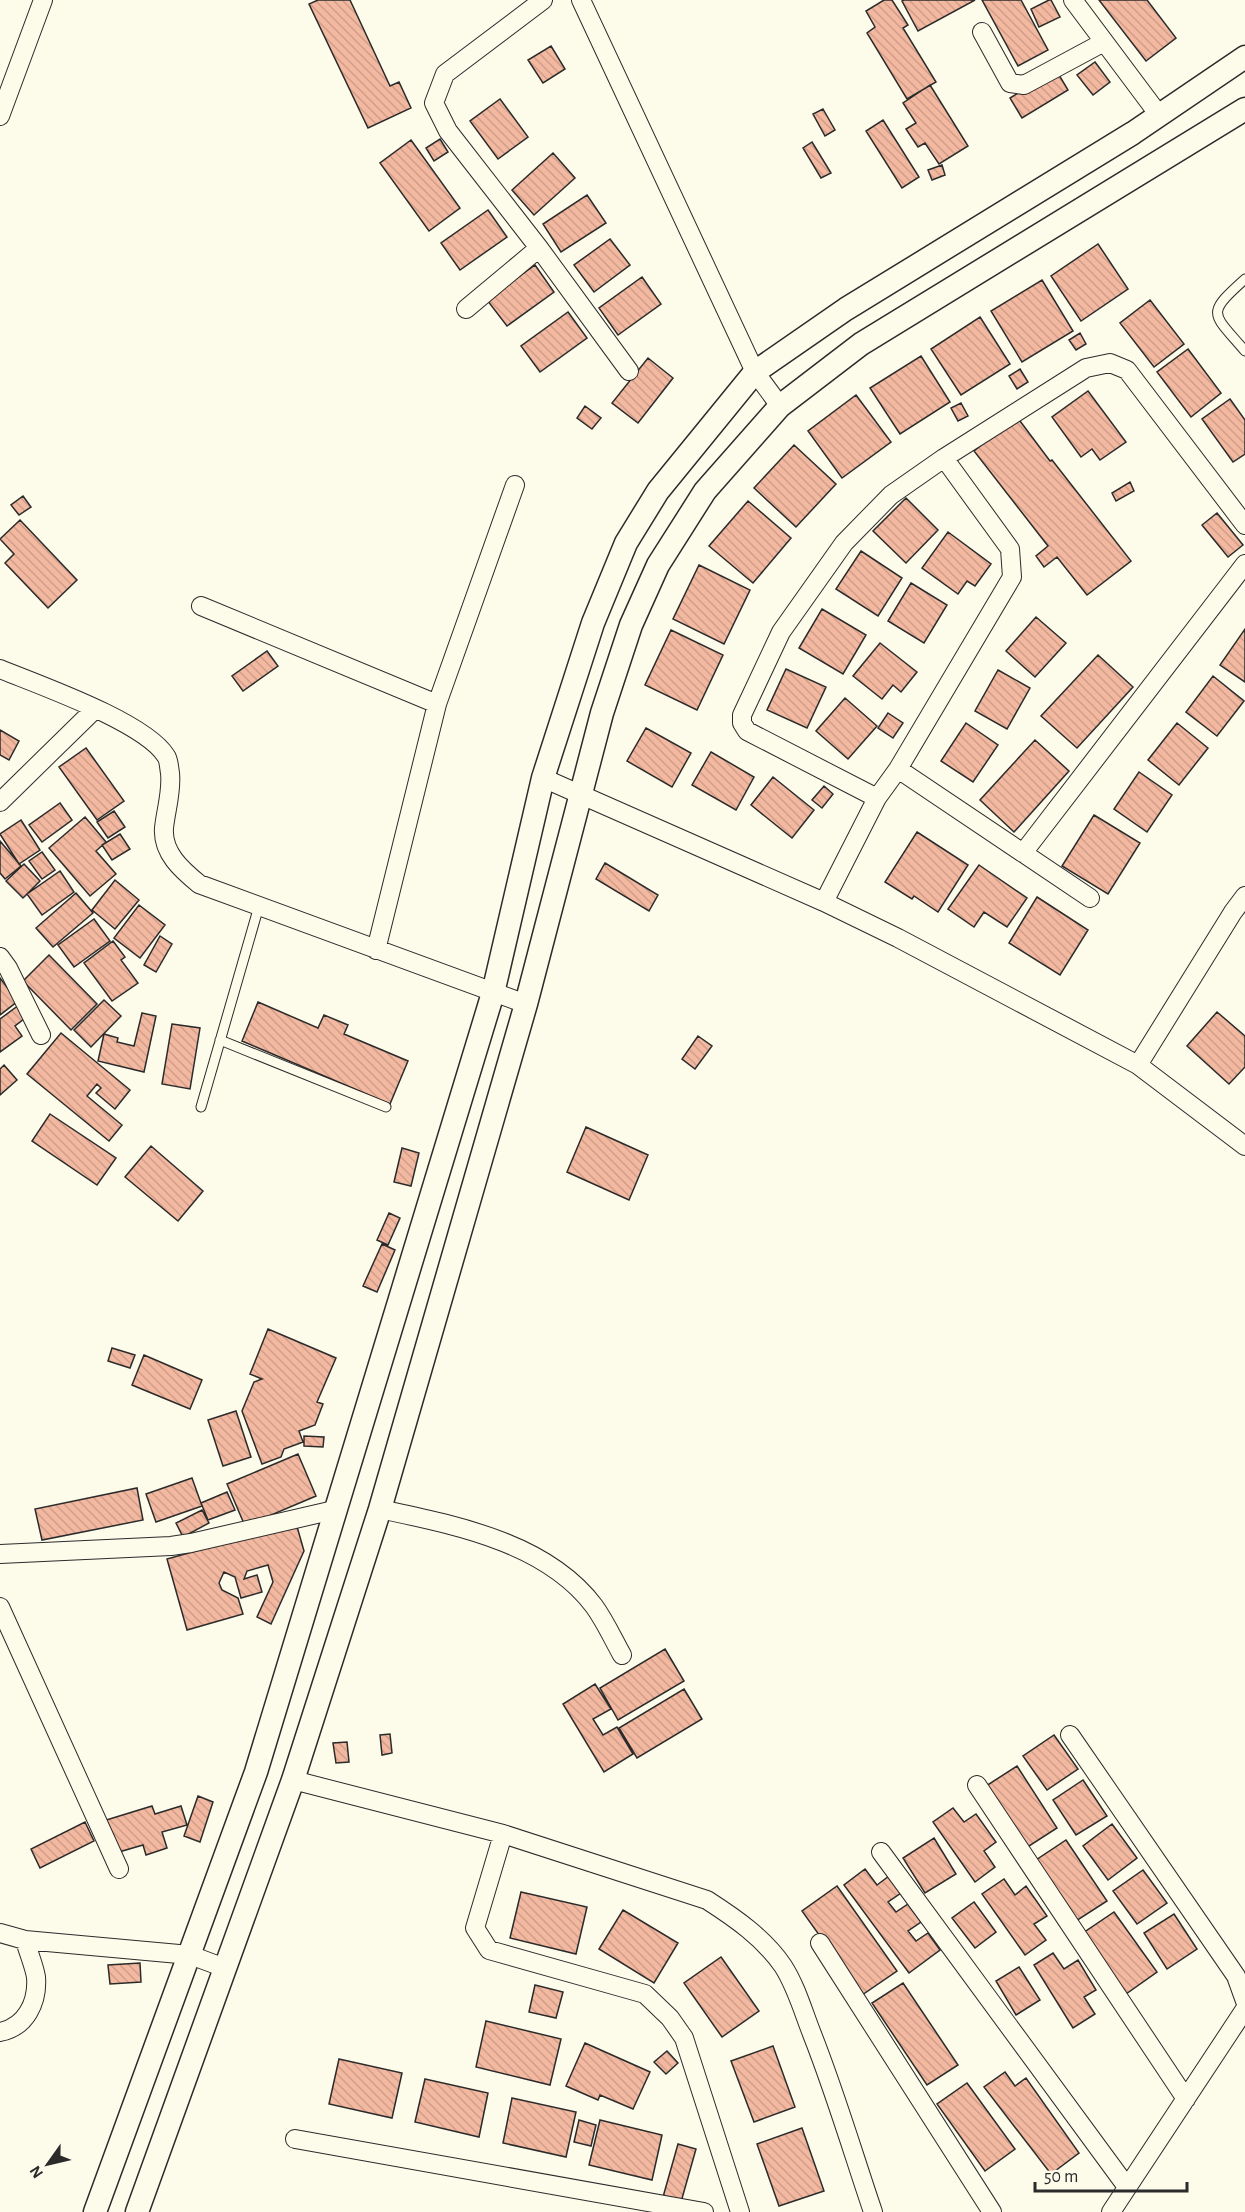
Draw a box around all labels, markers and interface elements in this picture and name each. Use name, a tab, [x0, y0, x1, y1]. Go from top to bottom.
north arrow	[18, 2134, 78, 2194]
scale bar	[1035, 2155, 1186, 2193]
text: N	[27, 2163, 46, 2181]
text: 50 m	[1044, 2168, 1078, 2186]

